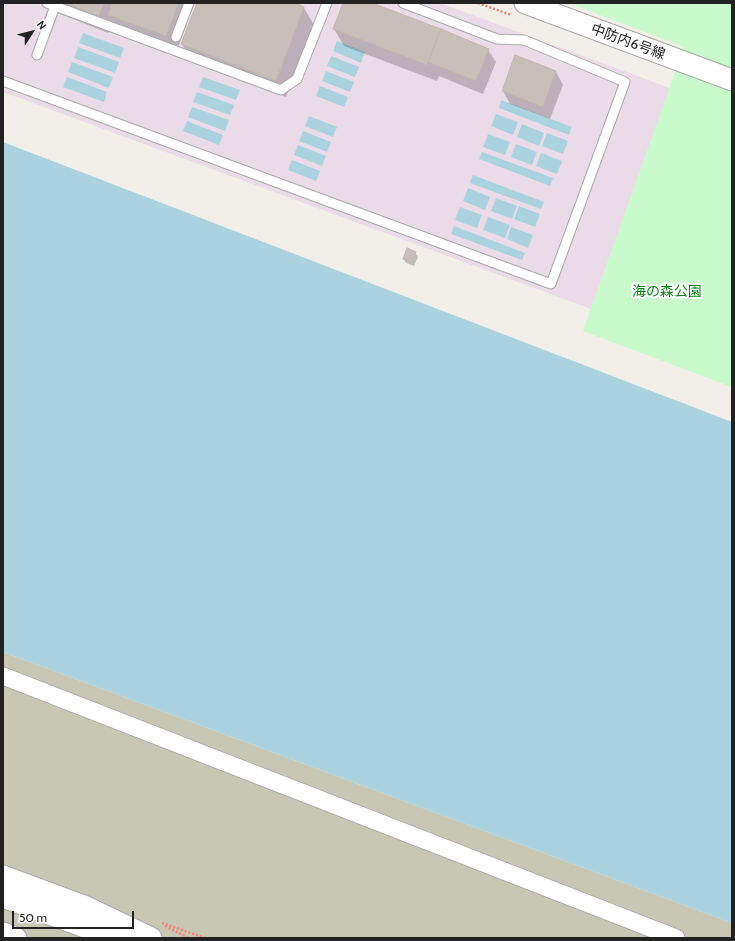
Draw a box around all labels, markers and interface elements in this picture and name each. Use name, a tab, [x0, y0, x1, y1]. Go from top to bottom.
north arrow	[12, 12, 52, 52]
text: N	[34, 18, 50, 32]
street label: 中防内6号線	[589, 21, 667, 63]
park label: 海の森公園	[632, 284, 702, 300]
scale bar	[14, 903, 136, 929]
text: 50 m	[19, 910, 47, 925]

